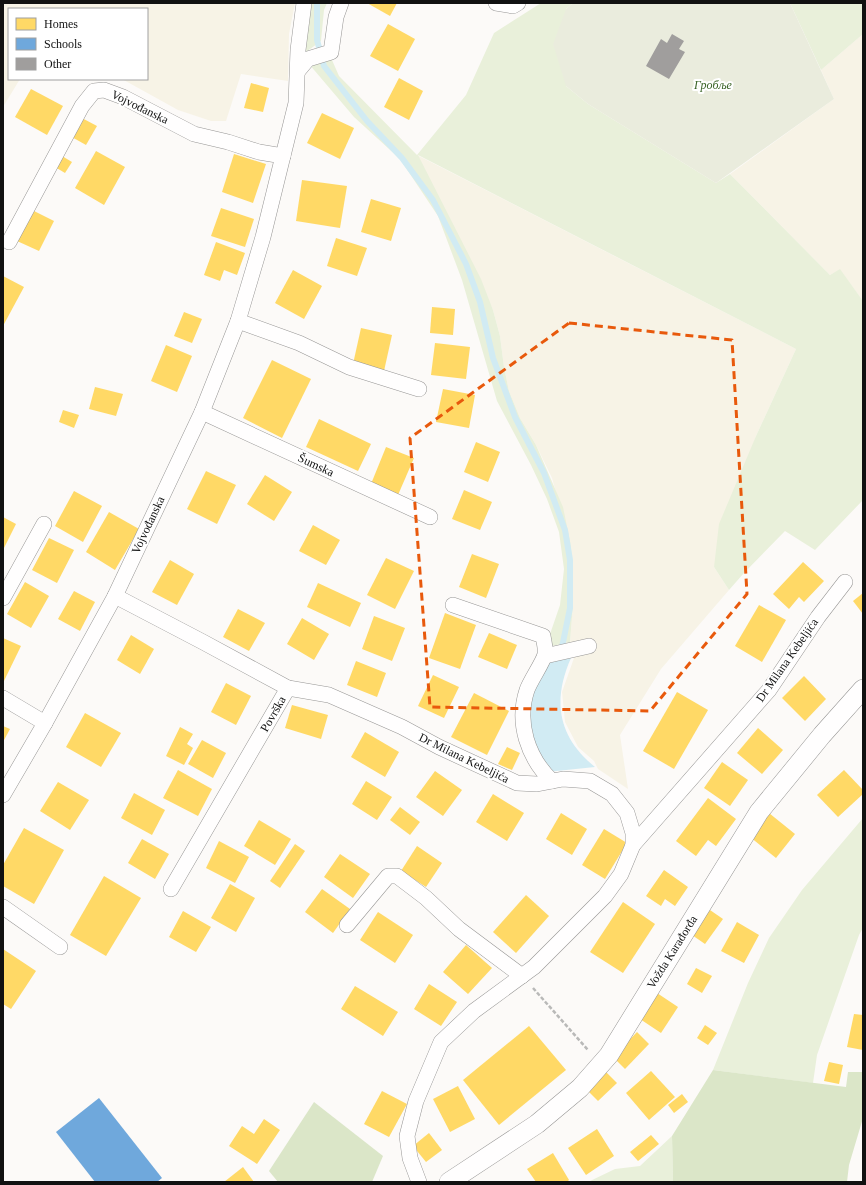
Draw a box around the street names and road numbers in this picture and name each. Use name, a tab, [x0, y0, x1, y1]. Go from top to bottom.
street label: Vojvođanska	[109, 87, 171, 127]
street label: Šumska	[296, 451, 337, 480]
street label: Vojvođanska	[129, 493, 168, 556]
street label: Dr Milana Kebeljića	[753, 615, 821, 704]
street label: Površka	[257, 693, 289, 734]
street label: Dr Milana Kebeljića	[417, 730, 512, 786]
street label: Vožda Karađorđa	[644, 912, 700, 991]

